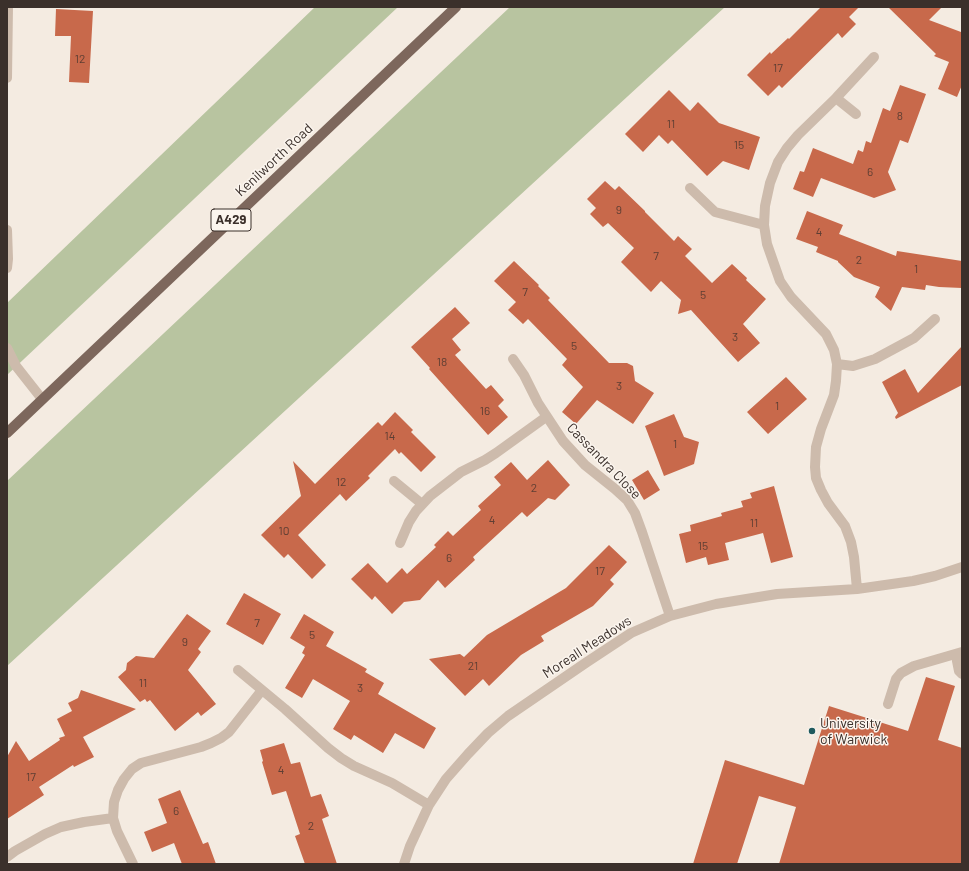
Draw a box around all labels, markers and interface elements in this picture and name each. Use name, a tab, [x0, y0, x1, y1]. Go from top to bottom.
house number: 12	[75, 52, 85, 66]
house number: 17	[773, 61, 783, 75]
house number: 8	[897, 109, 903, 123]
house number: 11	[667, 117, 675, 131]
street label: Kenilworth Road	[232, 120, 316, 200]
house number: 15	[734, 138, 744, 152]
house number: 6	[867, 165, 873, 179]
house number: 9	[616, 203, 622, 217]
road number: A429	[211, 209, 251, 231]
house number: 4	[816, 225, 822, 239]
house number: 7	[653, 249, 659, 263]
house number: 2	[856, 253, 862, 267]
house number: 1	[914, 262, 918, 276]
house number: 7	[522, 285, 528, 299]
house number: 5	[700, 288, 706, 302]
house number: 3	[732, 330, 738, 344]
house number: 5	[571, 339, 577, 353]
house number: 18	[437, 355, 447, 369]
house number: 3	[616, 379, 622, 393]
house number: 1	[775, 399, 779, 413]
house number: 16	[480, 404, 490, 418]
street label: Cassandra Close	[563, 419, 645, 503]
house number: 14	[385, 429, 395, 443]
house number: 1	[673, 437, 677, 451]
house number: 12	[336, 475, 346, 489]
house number: 2	[531, 481, 537, 495]
house number: 4	[489, 513, 495, 527]
house number: 11	[750, 516, 758, 530]
house number: 10	[279, 524, 289, 538]
house number: 15	[698, 539, 708, 553]
house number: 6	[446, 551, 452, 565]
house number: 17	[595, 564, 605, 578]
street label: Moreall Meadows	[539, 612, 635, 682]
house number: 7	[254, 616, 260, 630]
house number: 5	[309, 628, 315, 642]
house number: 9	[182, 635, 188, 649]
house number: 21	[468, 659, 478, 673]
house number: 11	[139, 676, 147, 690]
house number: 3	[357, 681, 363, 695]
place label: University of Warwick	[820, 715, 888, 748]
marker: University of Warwick	[807, 726, 817, 736]
house number: 4	[278, 763, 284, 777]
house number: 17	[26, 770, 36, 784]
house number: 6	[173, 804, 179, 818]
house number: 2	[308, 819, 314, 833]

